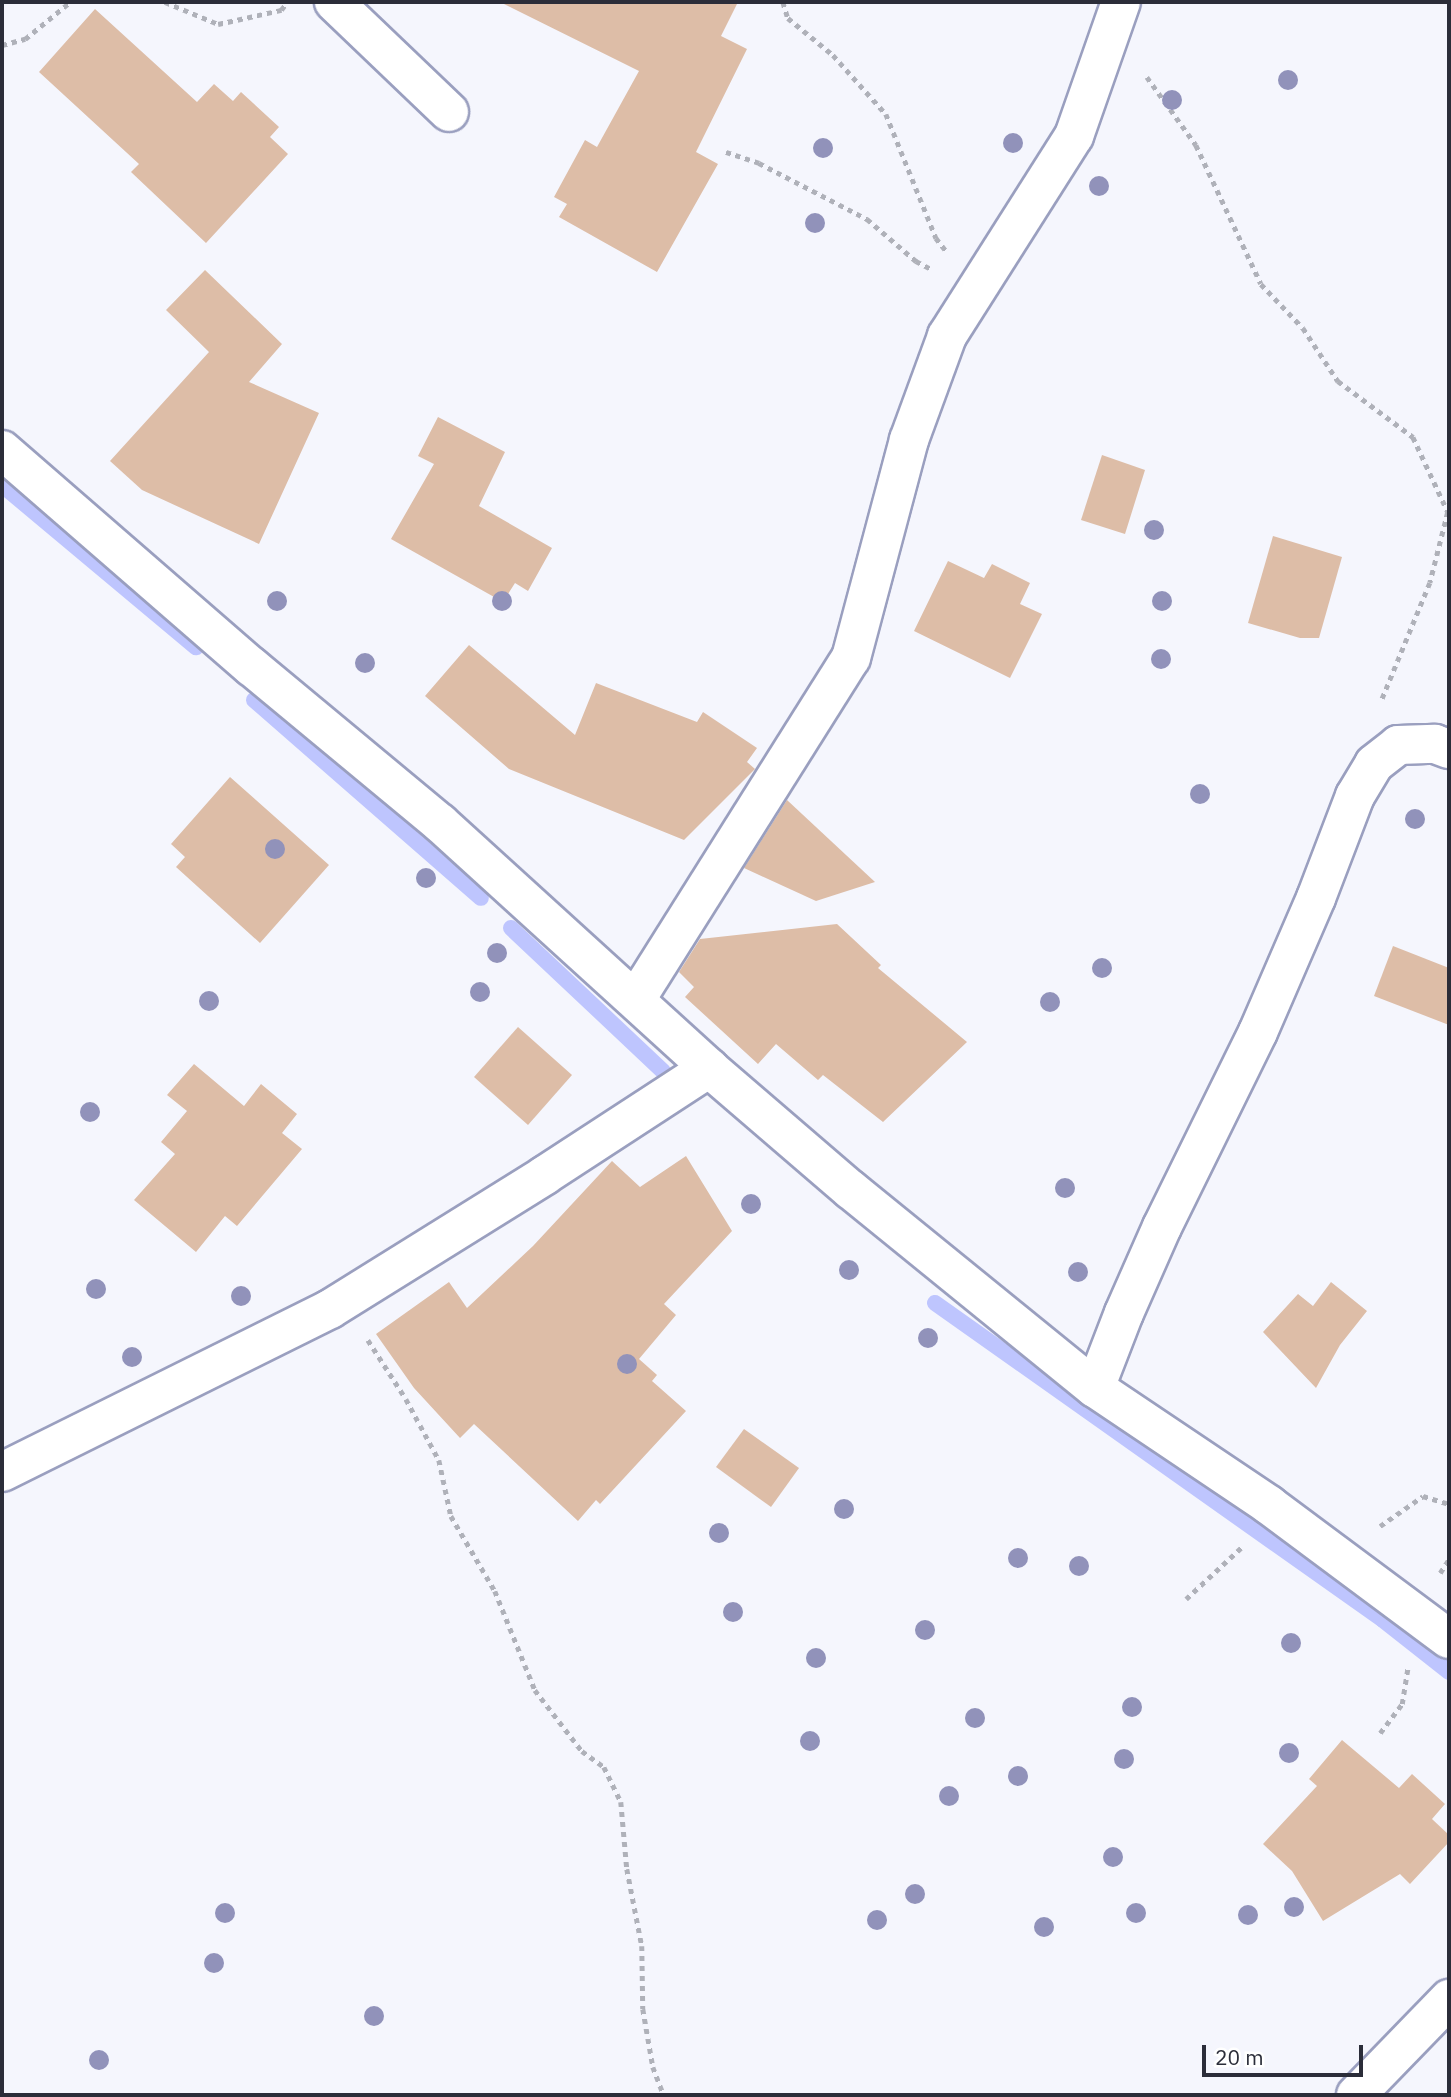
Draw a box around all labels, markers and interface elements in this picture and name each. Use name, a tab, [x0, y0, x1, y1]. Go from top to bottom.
scale bar	[1206, 2030, 1367, 2074]
text: 20 m	[1215, 2043, 1264, 2071]

